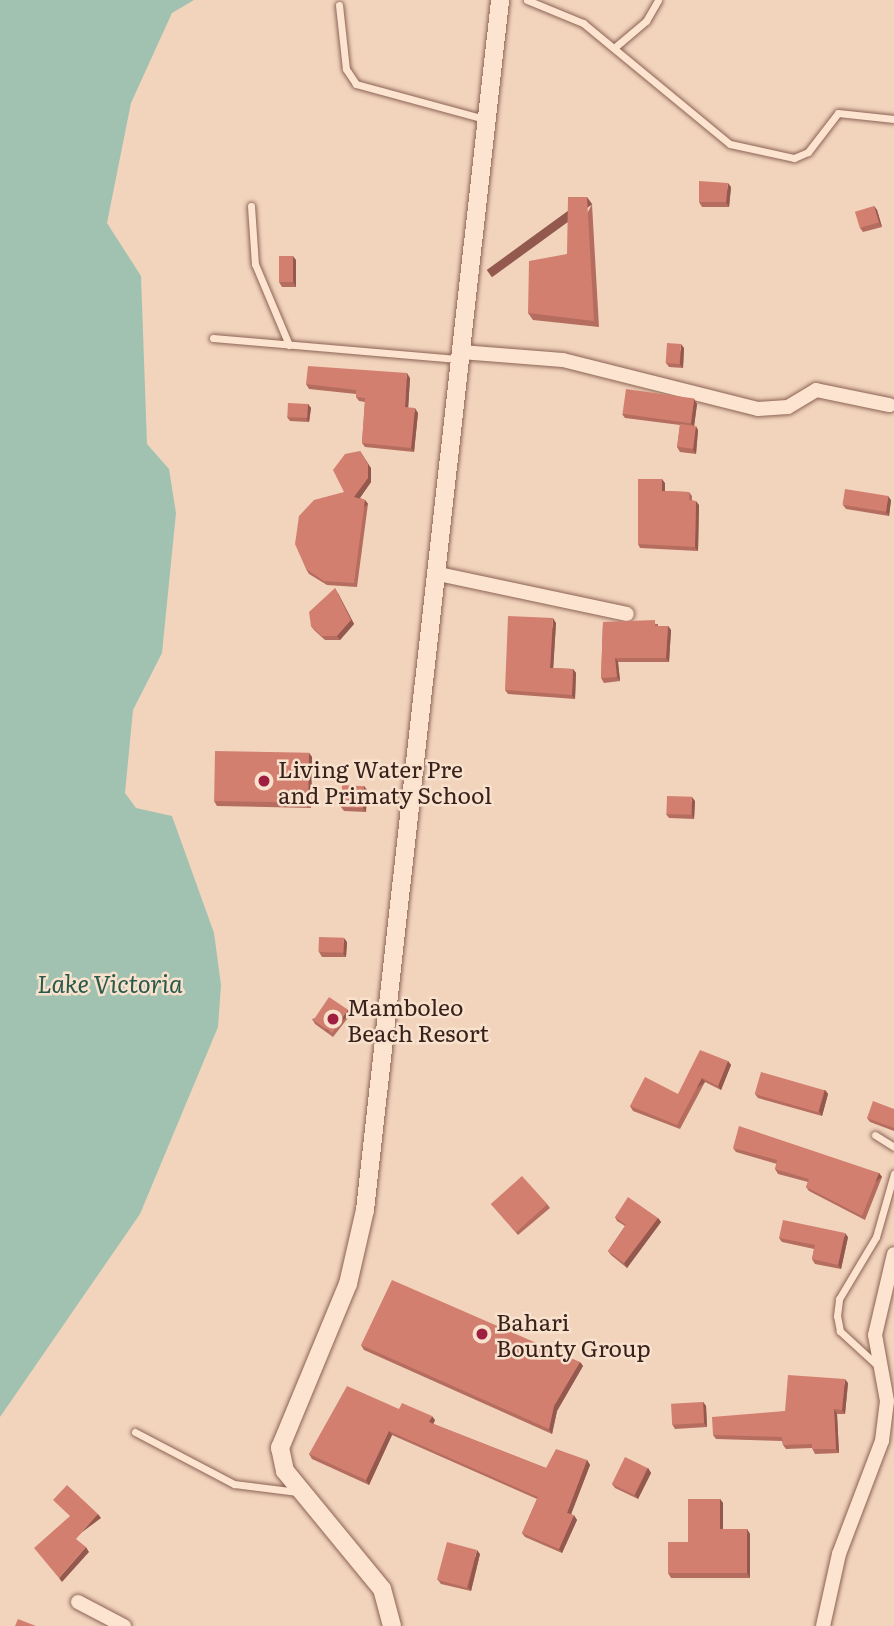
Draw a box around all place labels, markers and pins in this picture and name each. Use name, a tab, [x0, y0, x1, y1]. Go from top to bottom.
place label: Living Water Pre and Primaty School	[278, 754, 492, 808]
marker: Living Water Pre and Primaty School	[256, 773, 272, 789]
place label: Mamboleo Beach Resort	[347, 992, 489, 1046]
marker: Mamboleo Beach Resort	[325, 1011, 341, 1027]
place label: Bahari Bounty Group	[496, 1307, 651, 1361]
marker: Bahari Bounty Group	[474, 1326, 490, 1342]

